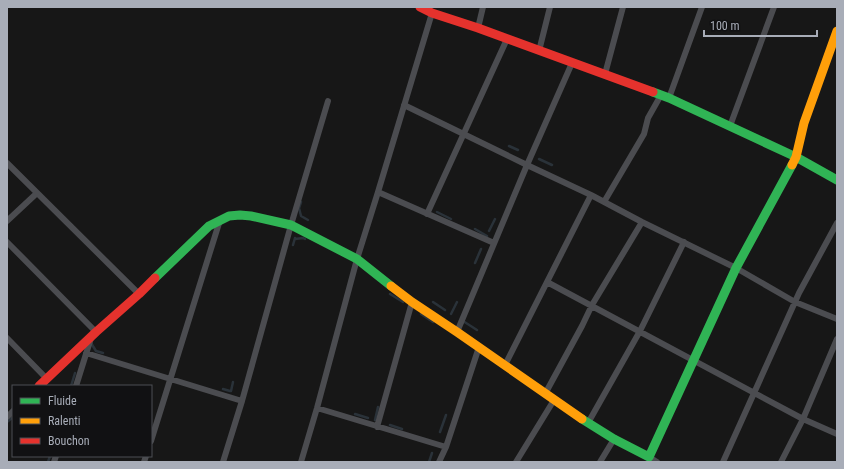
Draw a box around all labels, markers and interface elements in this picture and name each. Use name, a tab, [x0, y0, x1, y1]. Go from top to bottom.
scale bar	[704, 12, 817, 38]
text: 100 m	[710, 19, 740, 33]
legend	[12, 385, 152, 457]
text: Fluide	[48, 394, 77, 408]
text: Ralenti	[48, 414, 81, 428]
text: Bouchon	[48, 434, 90, 448]

